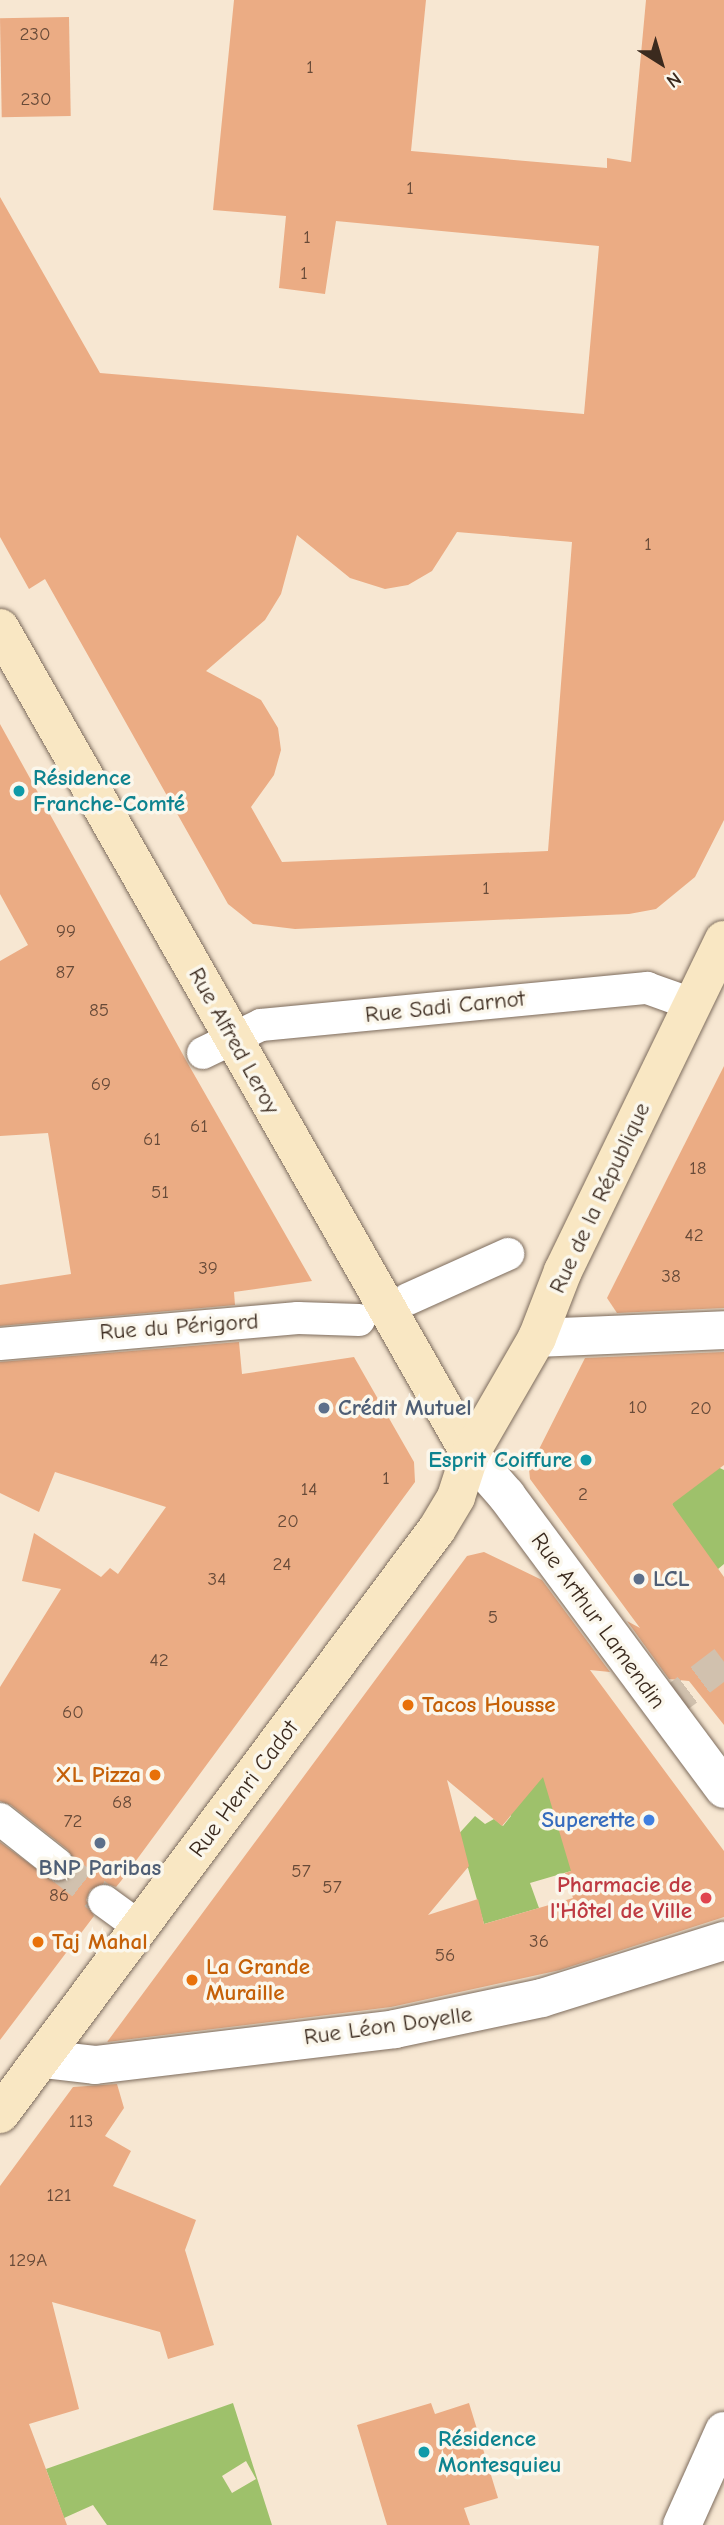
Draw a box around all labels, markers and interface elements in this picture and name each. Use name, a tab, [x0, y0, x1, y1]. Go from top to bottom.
house number: 230	[19, 24, 51, 46]
north arrow	[626, 28, 696, 98]
house number: 1	[306, 57, 314, 79]
text: N	[662, 67, 685, 92]
house number: 230	[20, 89, 52, 111]
house number: 1	[406, 178, 414, 200]
house number: 1	[303, 227, 311, 249]
house number: 1	[300, 263, 308, 285]
house number: 1	[644, 534, 652, 556]
place label: Résidence Franche-Comté	[33, 764, 185, 818]
marker: Résidence Franche-Comté	[11, 783, 27, 799]
house number: 1	[482, 878, 490, 900]
house number: 99	[56, 921, 76, 943]
house number: 87	[56, 962, 74, 984]
street label: Rue Alfred Leroy	[182, 963, 286, 1119]
street label: Rue Sadi Carnot	[364, 985, 526, 1029]
house number: 85	[89, 1000, 109, 1022]
house number: 69	[91, 1074, 111, 1096]
street label: Rue de la République	[544, 1098, 656, 1298]
house number: 61	[190, 1116, 208, 1138]
house number: 61	[143, 1129, 161, 1151]
house number: 18	[689, 1158, 707, 1180]
house number: 51	[151, 1182, 169, 1204]
house number: 42	[684, 1225, 704, 1247]
house number: 39	[198, 1258, 218, 1280]
house number: 38	[661, 1266, 681, 1288]
street label: Rue du Périgord	[99, 1308, 259, 1346]
place label: Crédit Mutuel	[338, 1394, 472, 1422]
house number: 10	[628, 1397, 648, 1419]
house number: 20	[690, 1398, 712, 1420]
marker: Crédit Mutuel	[316, 1400, 332, 1416]
place label: Esprit Coiffure	[428, 1446, 572, 1474]
marker: Esprit Coiffure	[578, 1452, 594, 1468]
house number: 1	[382, 1468, 390, 1490]
house number: 14	[301, 1479, 317, 1501]
house number: 2	[578, 1484, 588, 1506]
house number: 20	[277, 1511, 299, 1533]
street label: Rue Arthur Lamendin	[525, 1528, 671, 1714]
house number: 24	[272, 1554, 292, 1576]
place label: LCL	[653, 1565, 690, 1593]
house number: 34	[208, 1569, 226, 1591]
marker: LCL	[631, 1571, 647, 1587]
house number: 5	[488, 1607, 498, 1629]
house number: 42	[149, 1650, 169, 1672]
place label: Tacos Housse	[422, 1691, 556, 1719]
marker: Tacos Housse	[400, 1697, 416, 1713]
house number: 60	[62, 1702, 84, 1724]
street label: Rue Henri Cadot	[184, 1715, 304, 1863]
place label: XL Pizza	[55, 1761, 141, 1789]
marker: XL Pizza	[147, 1767, 163, 1783]
house number: 68	[112, 1792, 132, 1814]
place label: Superette	[542, 1806, 635, 1834]
house number: 72	[64, 1811, 82, 1833]
marker: Superette	[641, 1812, 657, 1828]
marker: BNP Paribas	[92, 1835, 108, 1851]
place label: BNP Paribas	[39, 1854, 161, 1882]
house number: 57	[291, 1861, 311, 1883]
place label: Pharmacie de l'Hôtel de Ville	[550, 1871, 692, 1925]
house number: 57	[322, 1877, 342, 1899]
house number: 86	[49, 1885, 69, 1907]
marker: Pharmacie de l'Hôtel de Ville	[698, 1890, 714, 1906]
place label: Taj Mahal	[52, 1928, 148, 1956]
house number: 36	[529, 1931, 549, 1953]
marker: Taj Mahal	[30, 1934, 46, 1950]
house number: 56	[435, 1945, 455, 1967]
place label: La Grande Muraille	[206, 1953, 310, 2007]
marker: La Grande Muraille	[184, 1972, 200, 1988]
street label: Rue Léon Doyelle	[302, 2001, 474, 2051]
house number: 113	[69, 2111, 93, 2133]
house number: 121	[47, 2185, 71, 2207]
house number: 129A	[9, 2250, 47, 2272]
place label: Résidence Montesquieu	[438, 2425, 561, 2479]
marker: Résidence Montesquieu	[416, 2444, 432, 2460]

